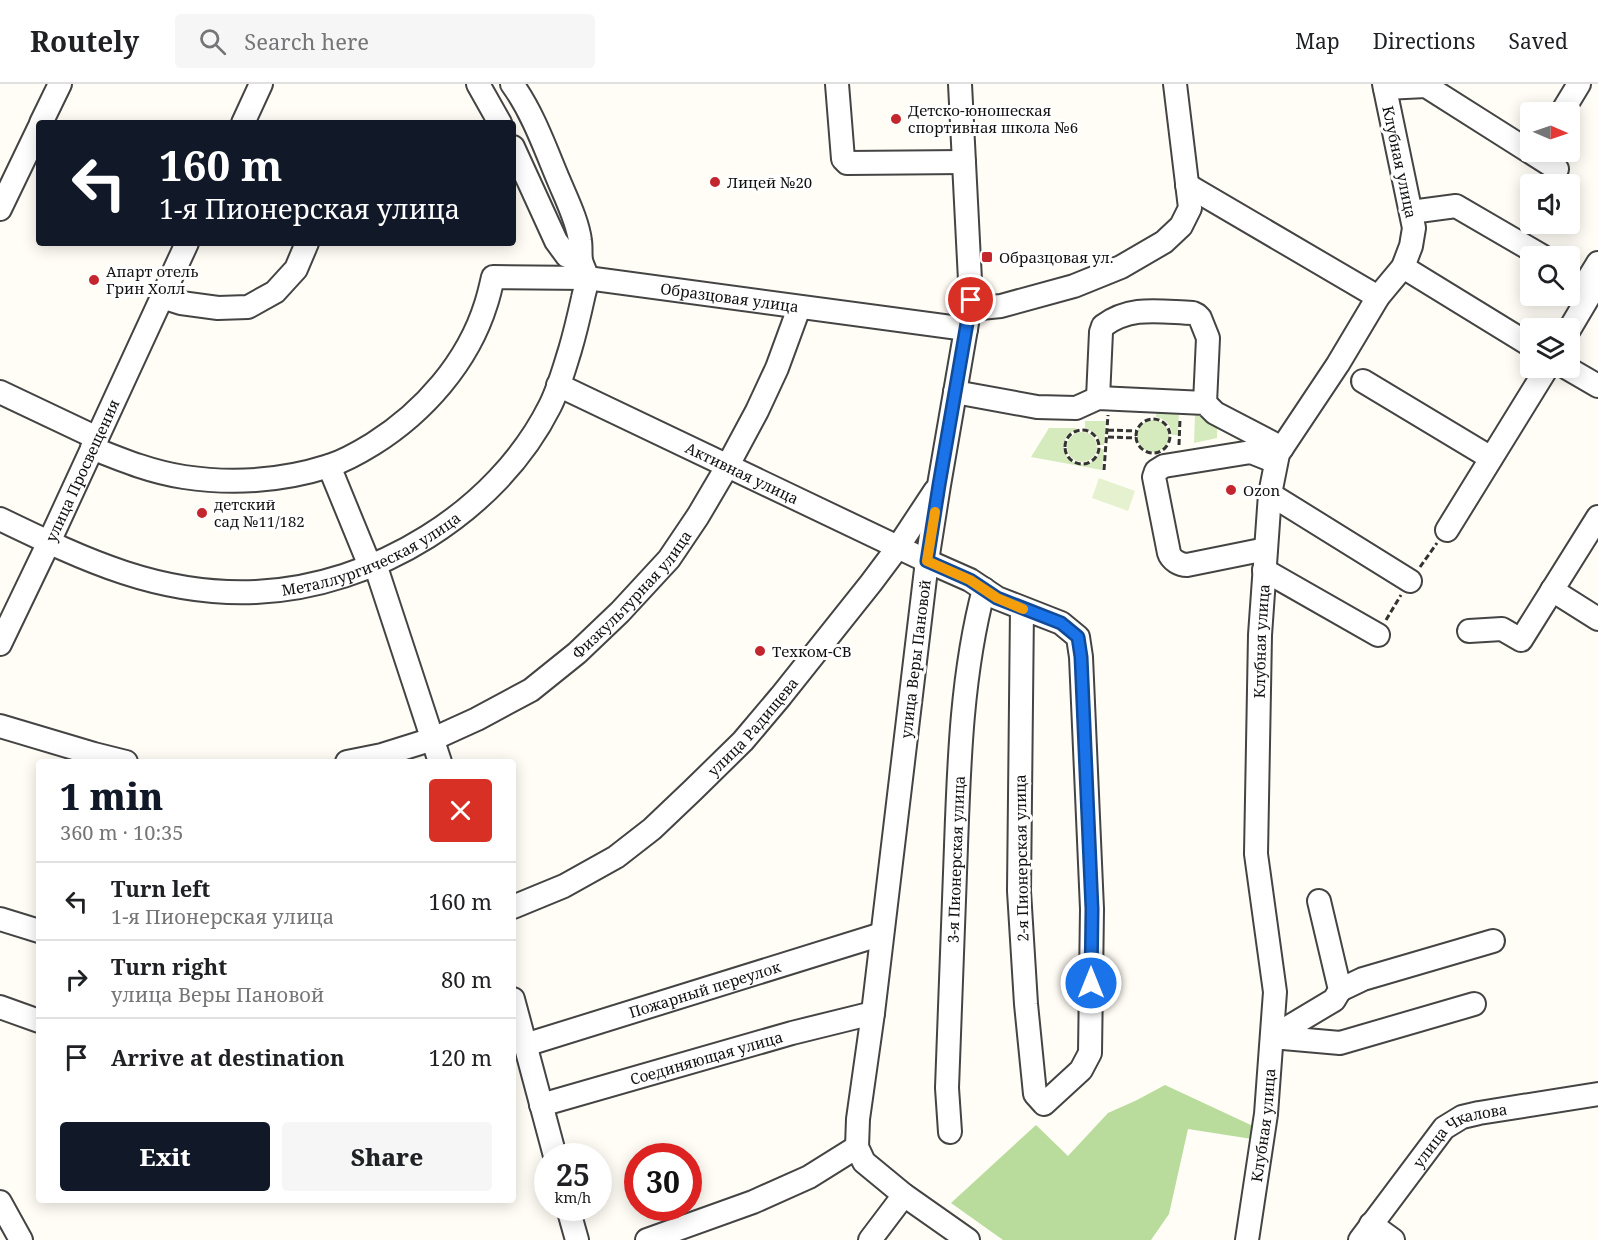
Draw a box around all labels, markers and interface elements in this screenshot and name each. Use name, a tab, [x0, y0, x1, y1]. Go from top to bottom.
search box	[175, 14, 595, 68]
text: Routely	[30, 22, 139, 60]
icon: search	[196, 25, 229, 58]
text: Search here	[244, 26, 369, 56]
text: Map	[1295, 27, 1340, 55]
text: Directions	[1373, 27, 1475, 55]
text: Saved	[1508, 27, 1568, 55]
place label: Детско-юношеская спортивная школа №6	[908, 100, 1078, 137]
north arrow	[1520, 102, 1580, 162]
map controls	[1520, 102, 1580, 378]
street label: Клубная улица	[1378, 104, 1422, 220]
marker: Детско-юношеская спортивная школа №6	[889, 112, 903, 126]
text: 160 m	[159, 136, 283, 193]
icon: left	[60, 144, 138, 222]
place label: Лицей №20	[727, 172, 812, 192]
button: sound	[1520, 174, 1580, 234]
marker: Лицей №20	[708, 175, 722, 189]
text: 1-я Пионерская улица	[159, 190, 460, 227]
button: search	[1520, 246, 1580, 306]
place label: Образцовая ул.	[999, 247, 1113, 267]
marker: Образцовая ул.	[980, 250, 994, 264]
place label: Апарт отель Грин Холл	[106, 261, 198, 298]
marker: Апарт отель Грин Холл	[87, 273, 101, 287]
pin	[945, 274, 996, 325]
street label: Образцовая улица	[659, 278, 800, 316]
icon: arrive	[954, 283, 987, 316]
button: layers	[1520, 318, 1580, 378]
street label: улица Просвещения	[40, 396, 124, 545]
street label: Активная улица	[682, 437, 802, 508]
place label: Ozon	[1243, 480, 1280, 500]
marker: Ozon	[1224, 483, 1238, 497]
place label: детский сад №11/182	[214, 494, 305, 531]
marker: детский сад №11/182	[195, 506, 209, 520]
street label: Металлургическая улица	[280, 507, 464, 600]
street label: Физкультурная улица	[567, 526, 696, 663]
street label: улица Веры Пановой	[895, 578, 935, 740]
street label: Клубная улица	[1249, 583, 1274, 699]
place label: Техком-СВ	[772, 641, 852, 661]
marker: Техком-СВ	[753, 644, 767, 658]
street label: улица Радищева	[703, 673, 802, 780]
text: 1 min	[60, 772, 163, 821]
street label: 2-я Пионерская улица	[1010, 774, 1032, 942]
street label: 3-я Пионерская улица	[942, 775, 969, 943]
button: close	[429, 779, 492, 842]
text: 360 m · 10:35	[60, 819, 183, 846]
text: Turn left	[111, 873, 210, 903]
icon: left	[60, 885, 93, 918]
text: 160 m	[429, 886, 492, 916]
text: 1-я Пионерская улица	[111, 903, 334, 930]
text: Turn right	[111, 951, 227, 981]
position arrow	[1059, 951, 1123, 1015]
street label: Пожарный переулок	[626, 956, 783, 1022]
icon: right	[60, 963, 93, 996]
text: 80 m	[441, 964, 492, 994]
text: улица Веры Пановой	[111, 981, 324, 1008]
street label: Соединяющая улица	[628, 1026, 785, 1089]
icon: arrive	[60, 1041, 93, 1074]
text: Arrive at destination	[111, 1042, 345, 1072]
text: 120 m	[429, 1042, 492, 1072]
street label: Клубная улица	[1246, 1068, 1279, 1183]
street label: улица Чкалова	[1408, 1099, 1509, 1172]
button: Exit	[60, 1122, 270, 1191]
button: Share	[282, 1122, 492, 1191]
speed limit sign: 30	[624, 1143, 702, 1221]
text: 25	[556, 1154, 590, 1195]
text: km/h	[555, 1187, 591, 1207]

